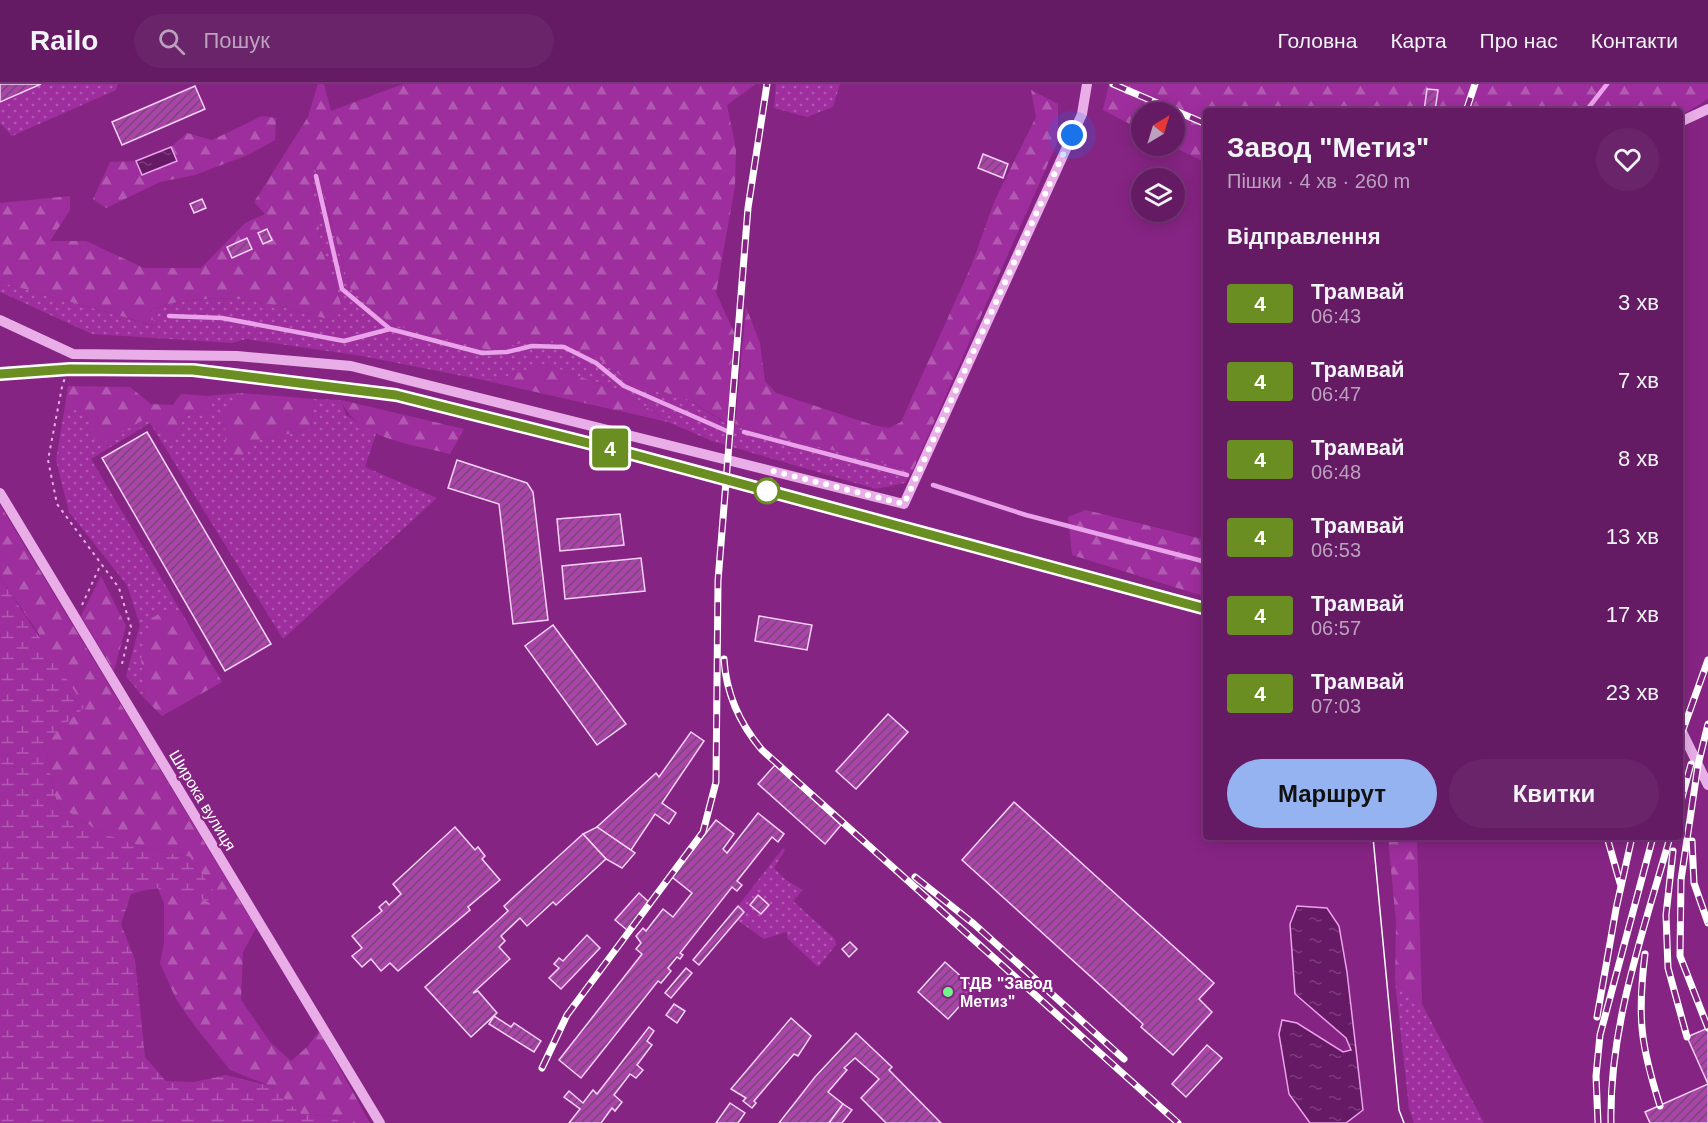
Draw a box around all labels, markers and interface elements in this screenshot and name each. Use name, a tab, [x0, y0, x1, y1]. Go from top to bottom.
search box	[134, 14, 554, 68]
text: Railo	[30, 25, 98, 56]
icon: search	[155, 25, 188, 58]
text: Пошук	[203, 28, 270, 53]
text: Головна	[1278, 29, 1357, 52]
text: Карта	[1390, 29, 1447, 52]
text: Про нас	[1480, 29, 1558, 52]
text: Контакти	[1591, 29, 1678, 52]
north arrow	[1131, 102, 1185, 156]
map controls	[1131, 102, 1185, 222]
your location	[1057, 120, 1087, 150]
button: heart	[1596, 128, 1659, 191]
text: Завод "Метиз"	[1227, 132, 1429, 163]
button: layers	[1131, 168, 1185, 222]
text: Пішки · 4 хв · 260 m	[1227, 170, 1410, 192]
text: Відправлення	[1227, 224, 1381, 249]
text: Трамвай	[1311, 279, 1405, 304]
text: 3 хв	[1618, 290, 1659, 315]
text: 4	[1254, 292, 1266, 315]
text: 06:43	[1311, 305, 1361, 327]
text: Трамвай	[1311, 357, 1405, 382]
text: 7 хв	[1618, 368, 1659, 393]
text: 4	[1254, 370, 1266, 393]
text: 06:47	[1311, 383, 1361, 405]
line badge: 4	[590, 428, 630, 468]
text: Трамвай	[1311, 435, 1405, 460]
text: 4	[604, 437, 616, 460]
text: 8 хв	[1618, 446, 1659, 471]
text: 4	[1254, 448, 1266, 471]
text: 06:48	[1311, 461, 1361, 483]
unlabelled marker	[754, 478, 780, 504]
text: Трамвай	[1311, 513, 1405, 538]
text: 13 хв	[1606, 524, 1659, 549]
text: 4	[1254, 526, 1266, 549]
text: 06:53	[1311, 539, 1361, 561]
text: Трамвай	[1311, 591, 1405, 616]
text: 17 хв	[1606, 602, 1659, 627]
text: 4	[1254, 604, 1266, 627]
text: 06:57	[1311, 617, 1361, 639]
text: Трамвай	[1311, 669, 1405, 694]
text: 23 хв	[1606, 680, 1659, 705]
text: 4	[1254, 682, 1266, 705]
text: 07:03	[1311, 695, 1361, 717]
street label: Широка вулиця	[166, 747, 239, 853]
button: Маршрут	[1227, 759, 1437, 828]
button: Квитки	[1449, 759, 1659, 828]
place label: ТДВ "Завод Метиз"	[960, 975, 1053, 1010]
marker: ТДВ "Завод Метиз"	[941, 985, 955, 999]

